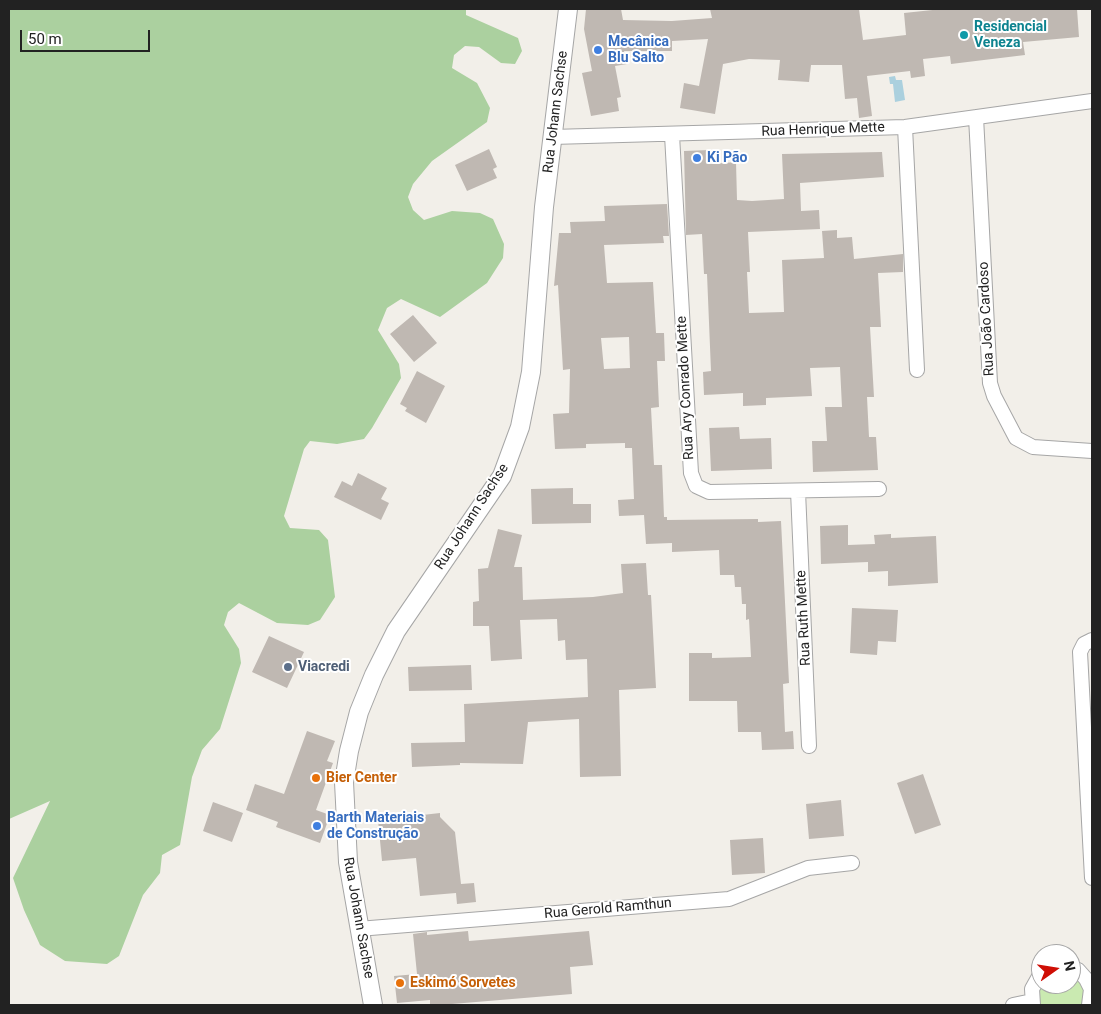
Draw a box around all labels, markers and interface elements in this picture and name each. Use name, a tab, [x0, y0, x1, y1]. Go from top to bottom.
place label: Residencial Veneza	[974, 19, 1047, 52]
scale bar	[22, 20, 152, 52]
marker: Residencial Veneza	[958, 29, 970, 41]
text: 50 m	[28, 30, 62, 48]
place label: Mecânica Blu Salto	[608, 34, 669, 66]
marker: Mecânica Blu Salto	[592, 44, 604, 56]
street label: Rua Johann Sachse	[540, 50, 572, 174]
street label: Rua Henrique Mette	[761, 119, 885, 141]
place label: Ki Pão	[707, 150, 747, 166]
marker: Ki Pão	[691, 152, 703, 164]
street label: Rua João Cardoso	[976, 261, 998, 377]
street label: Rua Ary Conrado Mette	[674, 316, 698, 460]
street label: Rua Johann Sachse	[431, 461, 513, 573]
street label: Rua Ruth Mette	[793, 570, 815, 666]
place label: Viacredi	[298, 659, 350, 675]
marker: Viacredi	[282, 661, 294, 673]
place label: Bier Center	[326, 770, 397, 786]
marker: Bier Center	[310, 772, 322, 784]
place label: Barth Materiais de Construção	[327, 810, 424, 842]
marker: Barth Materiais de Construção	[311, 820, 323, 832]
street label: Rua Johann Sachse	[339, 856, 377, 980]
street label: Rua Gerold Ramthun	[544, 895, 672, 923]
north arrow	[1031, 944, 1081, 994]
text: N	[1061, 959, 1079, 972]
place label: Eskimó Sorvetes	[410, 975, 516, 991]
marker: Eskimó Sorvetes	[394, 977, 406, 989]

